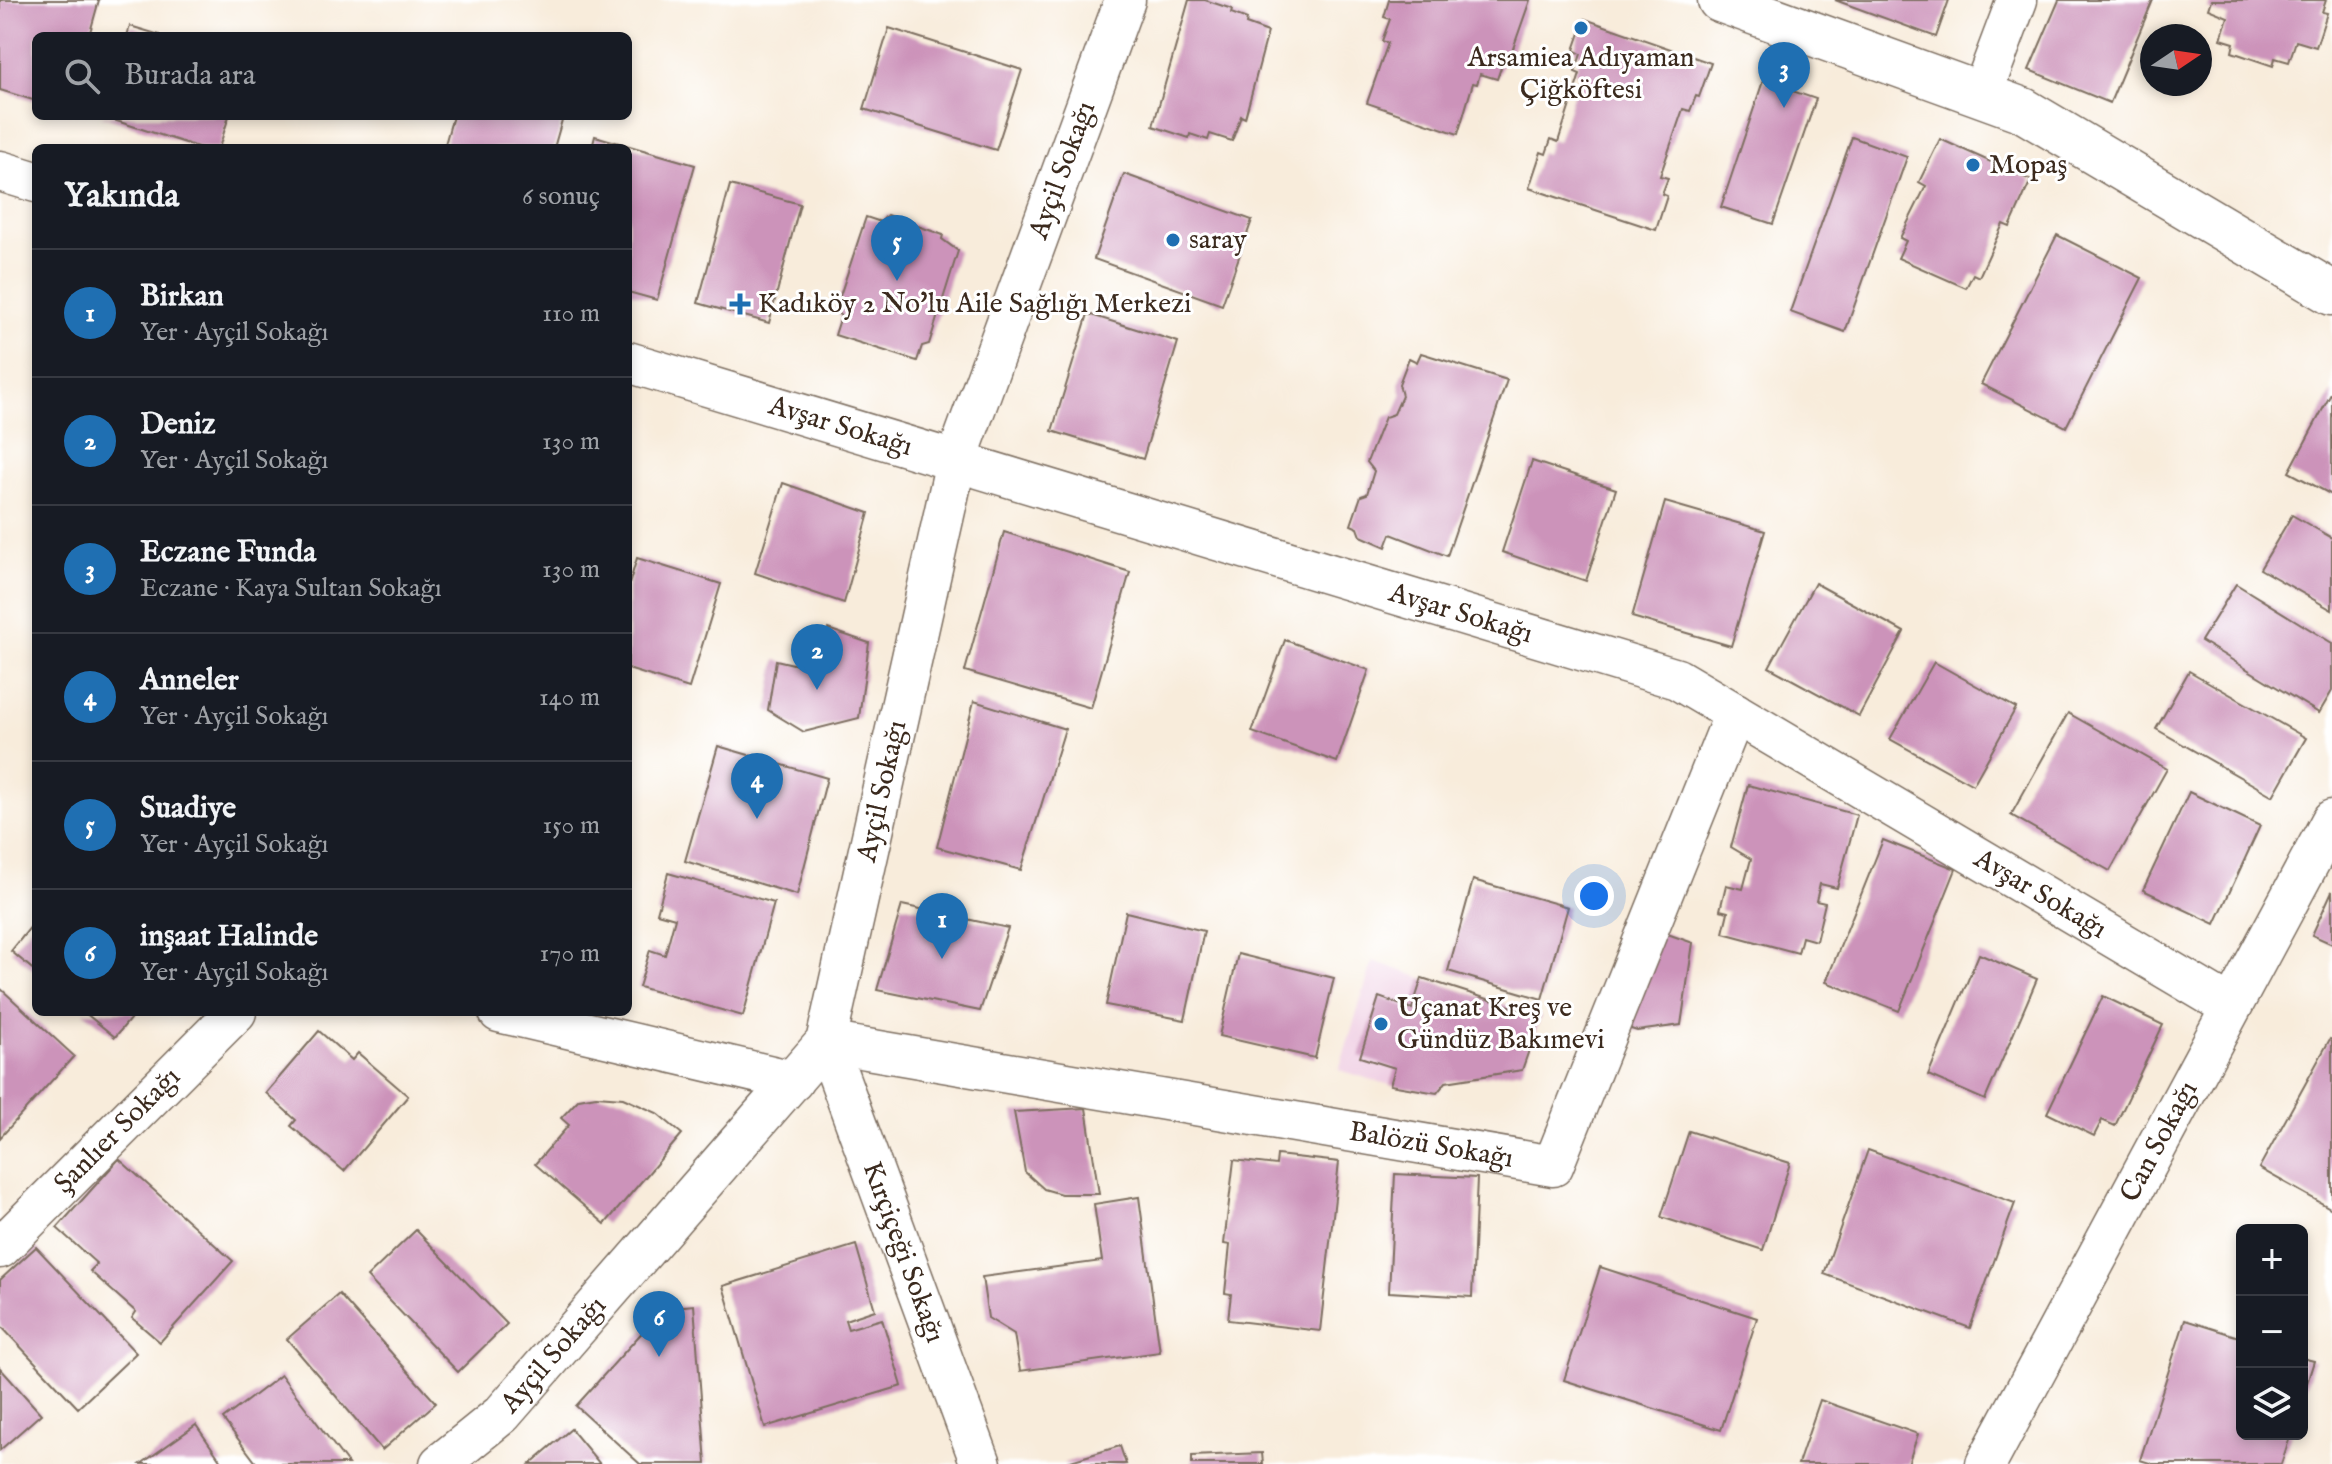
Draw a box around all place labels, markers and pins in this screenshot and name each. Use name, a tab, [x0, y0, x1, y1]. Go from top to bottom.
marker: Arsamiea Adıyaman Çiğköftesi	[1572, 19, 1590, 37]
place label: Arsamiea Adıyaman Çiğköftesi	[1467, 41, 1695, 108]
pin: 3	[1758, 42, 1810, 108]
place label: Mopaş	[1989, 148, 2067, 183]
marker: Mopaş	[1964, 156, 1982, 174]
pin: 5	[871, 215, 923, 281]
place label: saray	[1189, 223, 1247, 258]
marker: saray	[1164, 231, 1182, 249]
place label: Kadıköy 2 No'lu Aile Sağlığı Merkezi	[758, 287, 1192, 322]
marker: Kadıköy 2 No'lu Aile Sağlığı Merkezi	[729, 293, 751, 315]
pin: 2	[791, 624, 843, 690]
pin: 4	[731, 753, 783, 819]
pin: 1	[916, 893, 968, 959]
place label: Uçanat Kreş ve Gündüz Bakımevi	[1397, 991, 1605, 1058]
marker: Uçanat Kreş ve Gündüz Bakımevi	[1372, 1015, 1390, 1033]
pin: 6	[633, 1291, 685, 1357]

